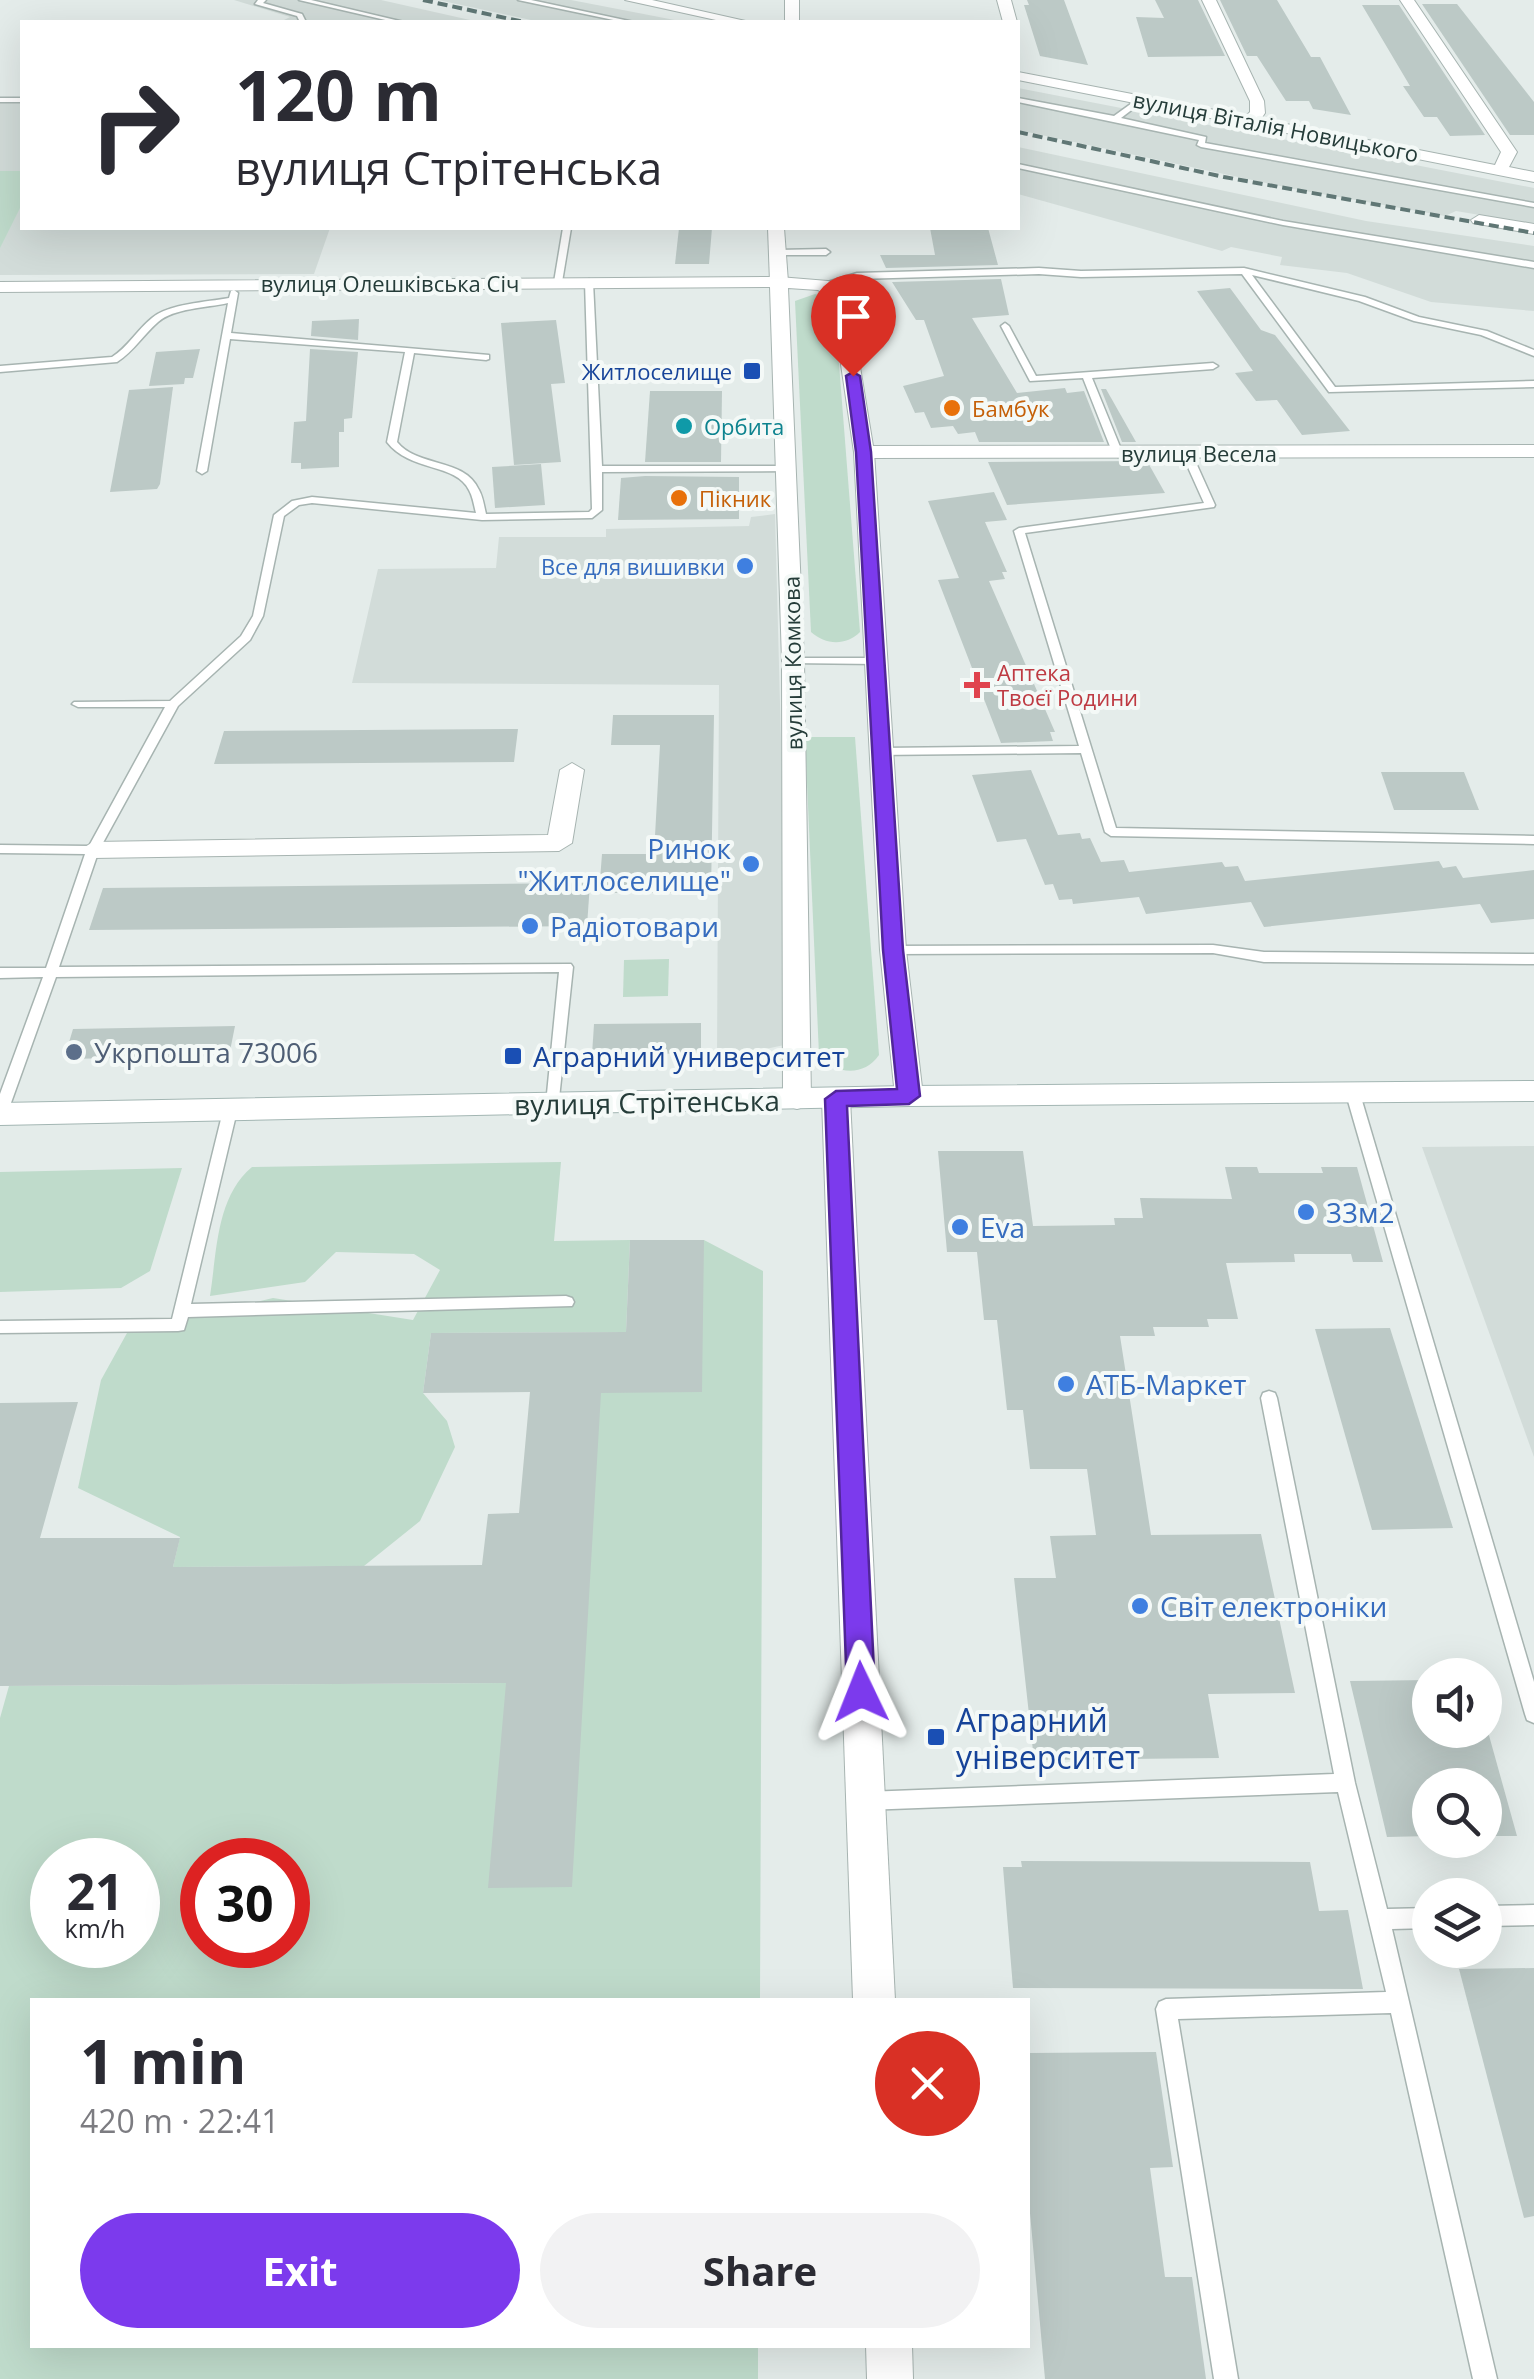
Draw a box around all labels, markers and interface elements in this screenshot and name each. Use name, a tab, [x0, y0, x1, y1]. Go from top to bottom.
text: 120 m	[235, 46, 442, 142]
icon: right	[70, 60, 200, 190]
street label: вулиця Віталія Новицького	[1131, 84, 1421, 168]
text: вулиця Стрітенська	[235, 137, 662, 198]
street label: вулиця Олешківська Січ	[261, 268, 519, 298]
pin	[811, 274, 896, 377]
icon: arrive	[826, 289, 881, 344]
place label: Житлоселище	[582, 356, 732, 386]
marker: Житлоселище	[741, 360, 763, 382]
place label: Бамбук	[972, 393, 1050, 423]
marker: Бамбук	[941, 397, 963, 419]
place label: Орбита	[704, 411, 784, 441]
marker: Орбита	[673, 415, 695, 437]
street label: вулиця Весела	[1121, 438, 1277, 468]
place label: Пікник	[699, 483, 772, 513]
marker: Пікник	[668, 487, 690, 509]
place label: Все для вишивки	[541, 551, 725, 581]
marker: Все для вишивки	[734, 555, 756, 577]
street label: вулиця Комкова	[775, 576, 809, 750]
place label: Аптека Твоєї Родини	[997, 657, 1138, 712]
marker: Аптека Твоєї Родини	[966, 674, 988, 696]
place label: Ринок "Житлоселище"	[517, 829, 732, 899]
marker: Ринок "Житлоселище"	[740, 853, 762, 875]
place label: Радіотовари	[550, 907, 719, 945]
marker: Радіотовари	[519, 915, 541, 937]
place label: Укрпошта 73006	[94, 1033, 318, 1071]
place label: Аграрний университет	[533, 1037, 845, 1075]
marker: Укрпошта 73006	[63, 1041, 85, 1063]
marker: Аграрний университет	[502, 1045, 524, 1067]
street label: вулиця Стрітенська	[514, 1081, 780, 1123]
place label: 33м2	[1326, 1193, 1395, 1231]
marker: 33м2	[1295, 1201, 1317, 1223]
place label: Eva	[980, 1208, 1025, 1246]
marker: Eva	[949, 1216, 971, 1238]
place label: АТБ-Маркет	[1086, 1365, 1247, 1403]
marker: АТБ-Маркет	[1055, 1373, 1077, 1395]
place label: Світ електроніки	[1160, 1587, 1387, 1625]
marker: Світ електроніки	[1129, 1595, 1151, 1617]
position arrow	[809, 1640, 913, 1744]
map controls	[1412, 1658, 1502, 1968]
button: sound	[1412, 1658, 1502, 1748]
place label: Аграрний університет	[956, 1698, 1140, 1778]
marker: Аграрний університет	[925, 1726, 947, 1748]
button: search	[1412, 1768, 1502, 1858]
speed limit sign: 30	[180, 1838, 310, 1968]
text: 21	[66, 1857, 124, 1925]
button: layers	[1412, 1878, 1502, 1968]
text: km/h	[65, 1911, 125, 1945]
text: 1 min	[80, 2020, 247, 2102]
button: close	[875, 2031, 980, 2136]
text: 420 m · 22:41	[80, 2099, 279, 2142]
button: Exit	[80, 2213, 520, 2328]
button: Share	[540, 2213, 980, 2328]

